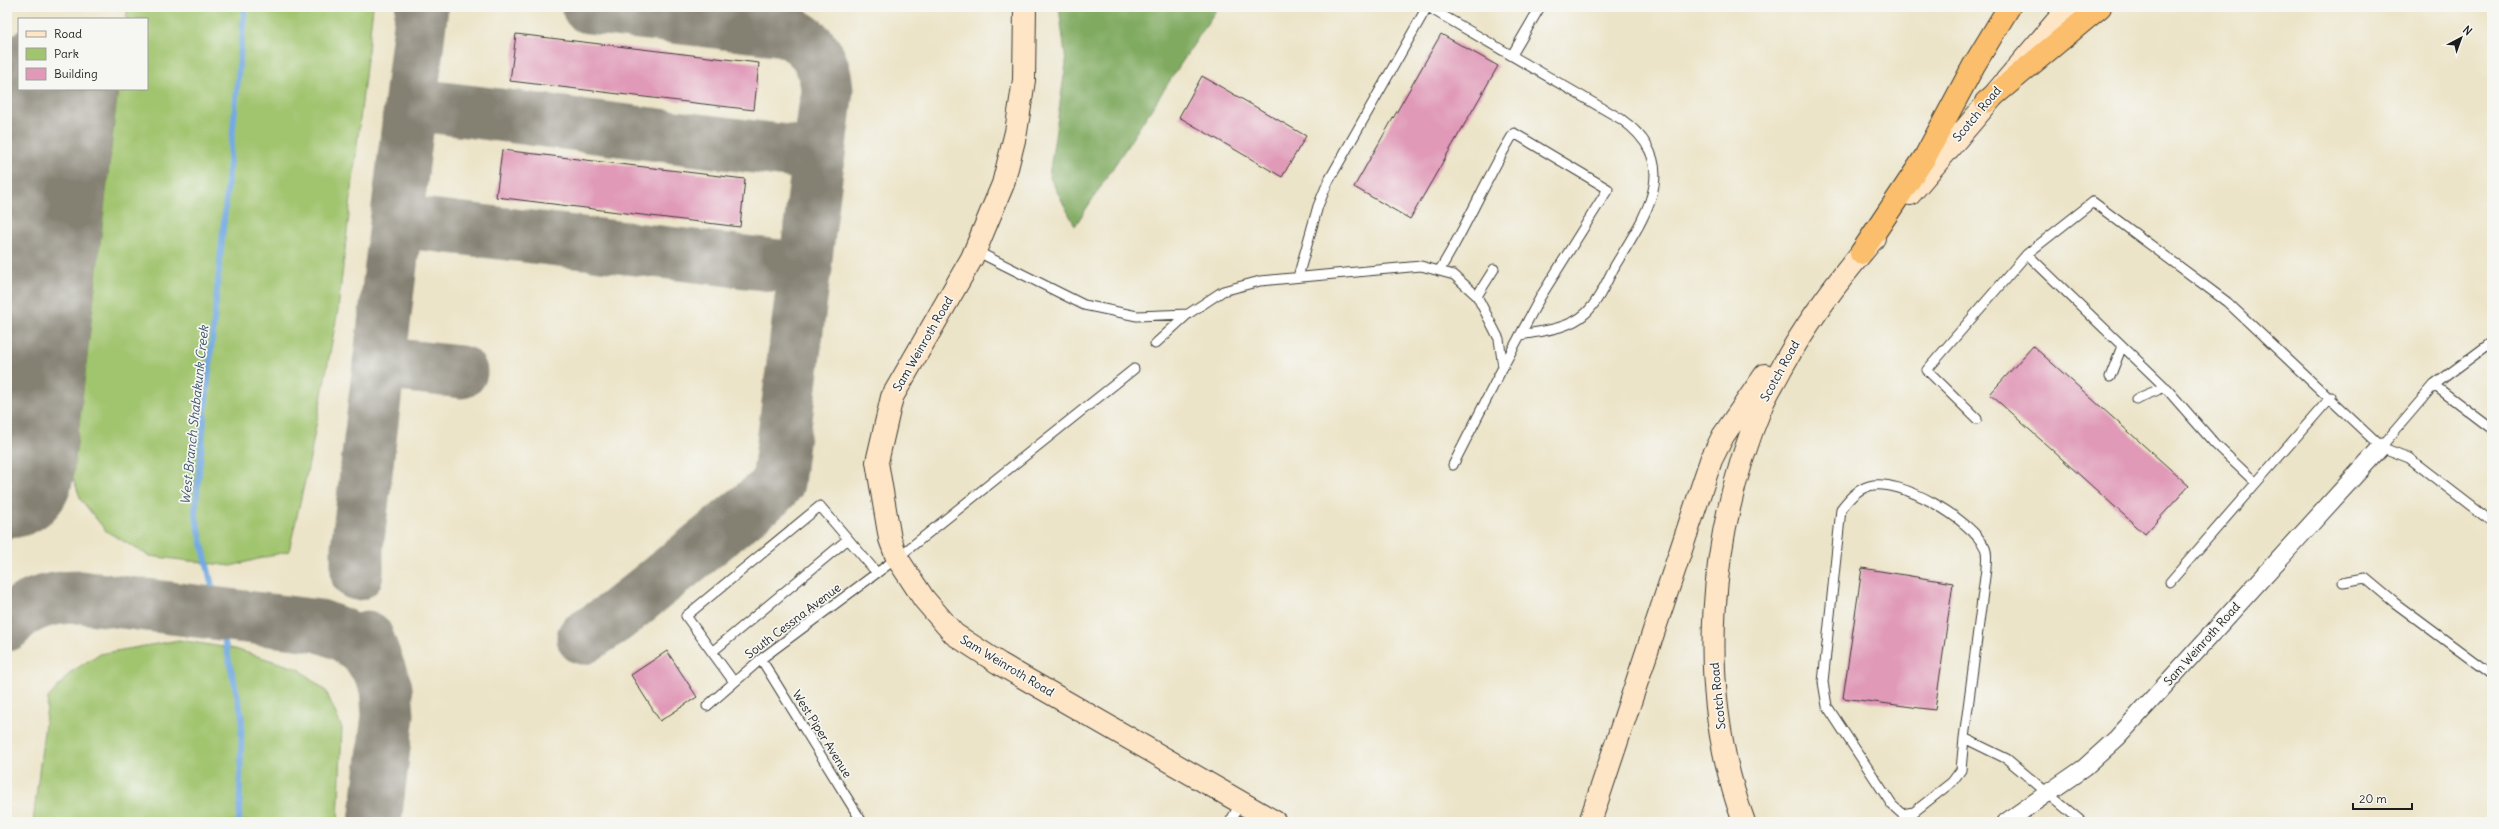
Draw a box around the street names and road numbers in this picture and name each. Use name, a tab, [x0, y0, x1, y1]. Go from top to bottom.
street label: Scotch Road	[1949, 83, 2004, 144]
street label: Sam Weinroth Road	[889, 294, 956, 394]
street label: Scotch Road	[1757, 338, 1802, 404]
street label: South Cessna Avenue	[742, 580, 844, 662]
street label: Sam Weinroth Road	[2160, 599, 2243, 688]
street label: Sam Weinroth Road	[958, 632, 1057, 700]
street label: Scotch Road	[1707, 662, 1728, 730]
street label: West Piper Avenue	[789, 687, 855, 780]

